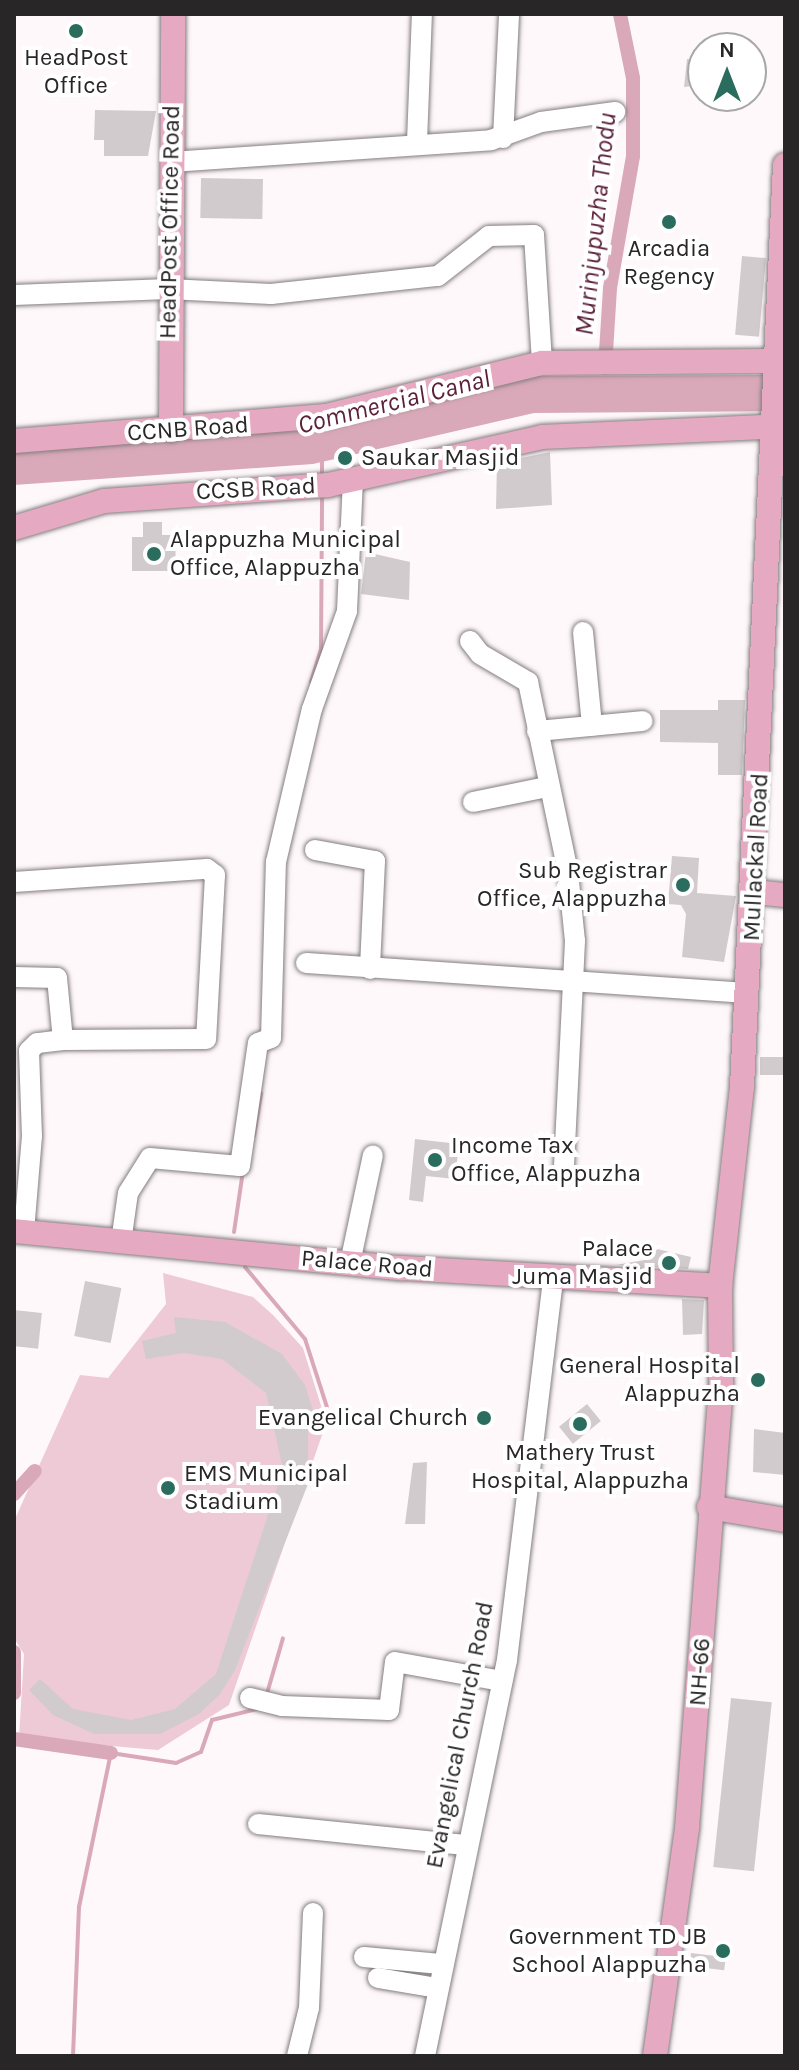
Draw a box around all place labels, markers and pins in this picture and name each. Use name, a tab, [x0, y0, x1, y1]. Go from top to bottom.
marker: HeadPost Office	[67, 22, 85, 40]
place label: HeadPost Office	[24, 44, 128, 100]
marker: Arcadia Regency	[660, 213, 678, 231]
place label: Arcadia Regency	[624, 235, 714, 291]
place label: Saukar Masjid	[361, 444, 519, 472]
marker: Saukar Masjid	[336, 449, 354, 467]
place label: Alappuzha Municipal Office, Alappuzha	[170, 526, 401, 582]
marker: Alappuzha Municipal Office, Alappuzha	[145, 545, 163, 563]
place label: Sub Registrar Office, Alappuzha	[477, 857, 667, 913]
marker: Sub Registrar Office, Alappuzha	[674, 876, 692, 894]
place label: Income Tax Office, Alappuzha	[451, 1132, 641, 1188]
marker: Income Tax Office, Alappuzha	[426, 1151, 444, 1169]
place label: Palace Juma Masjid	[512, 1235, 653, 1291]
marker: Palace Juma Masjid	[660, 1254, 678, 1272]
place label: General Hospital Alappuzha	[559, 1352, 740, 1408]
marker: General Hospital Alappuzha	[747, 1369, 769, 1391]
place label: Evangelical Church	[258, 1404, 468, 1432]
marker: Evangelical Church	[475, 1409, 493, 1427]
marker: Mathery Trust Hospital, Alappuzha	[569, 1413, 591, 1435]
place label: Mathery Trust Hospital, Alappuzha	[471, 1439, 689, 1495]
place label: EMS Municipal Stadium	[184, 1460, 348, 1516]
marker: EMS Municipal Stadium	[159, 1479, 177, 1497]
place label: Government TD JB School Alappuzha	[509, 1923, 707, 1979]
marker: Government TD JB School Alappuzha	[714, 1942, 732, 1960]

